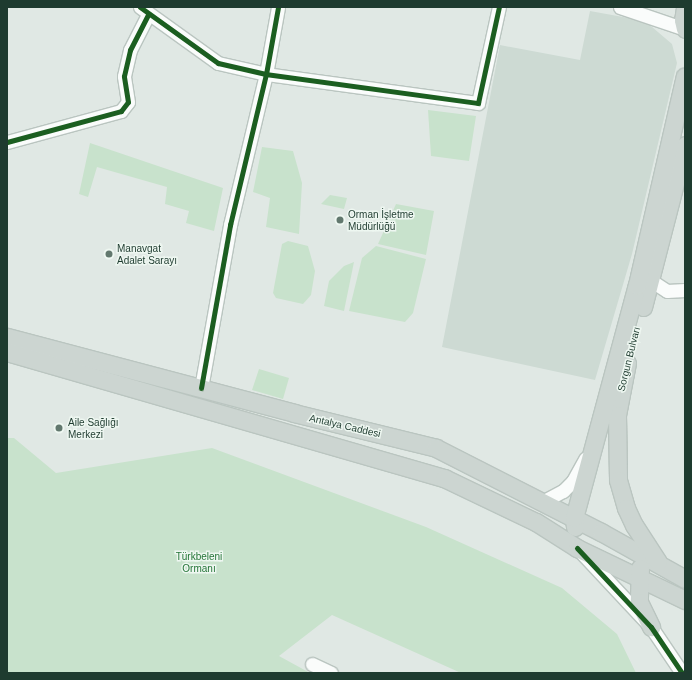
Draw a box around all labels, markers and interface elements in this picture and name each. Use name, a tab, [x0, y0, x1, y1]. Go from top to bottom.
place label: Orman İşletme Müdürlüğü	[348, 208, 414, 232]
marker: Orman İşletme Müdürlüğü	[335, 215, 345, 225]
place label: Manavgat Adalet Sarayı	[117, 242, 177, 266]
marker: Manavgat Adalet Sarayı	[104, 249, 114, 259]
street label: Sorgun Bulvarı	[615, 325, 643, 393]
street label: Antalya Caddesi	[308, 412, 382, 440]
place label: Aile Sağlığı Merkezi	[68, 416, 119, 440]
marker: Aile Sağlığı Merkezi	[53, 422, 65, 434]
park label: Türkbeleni Ormanı	[176, 550, 222, 574]

